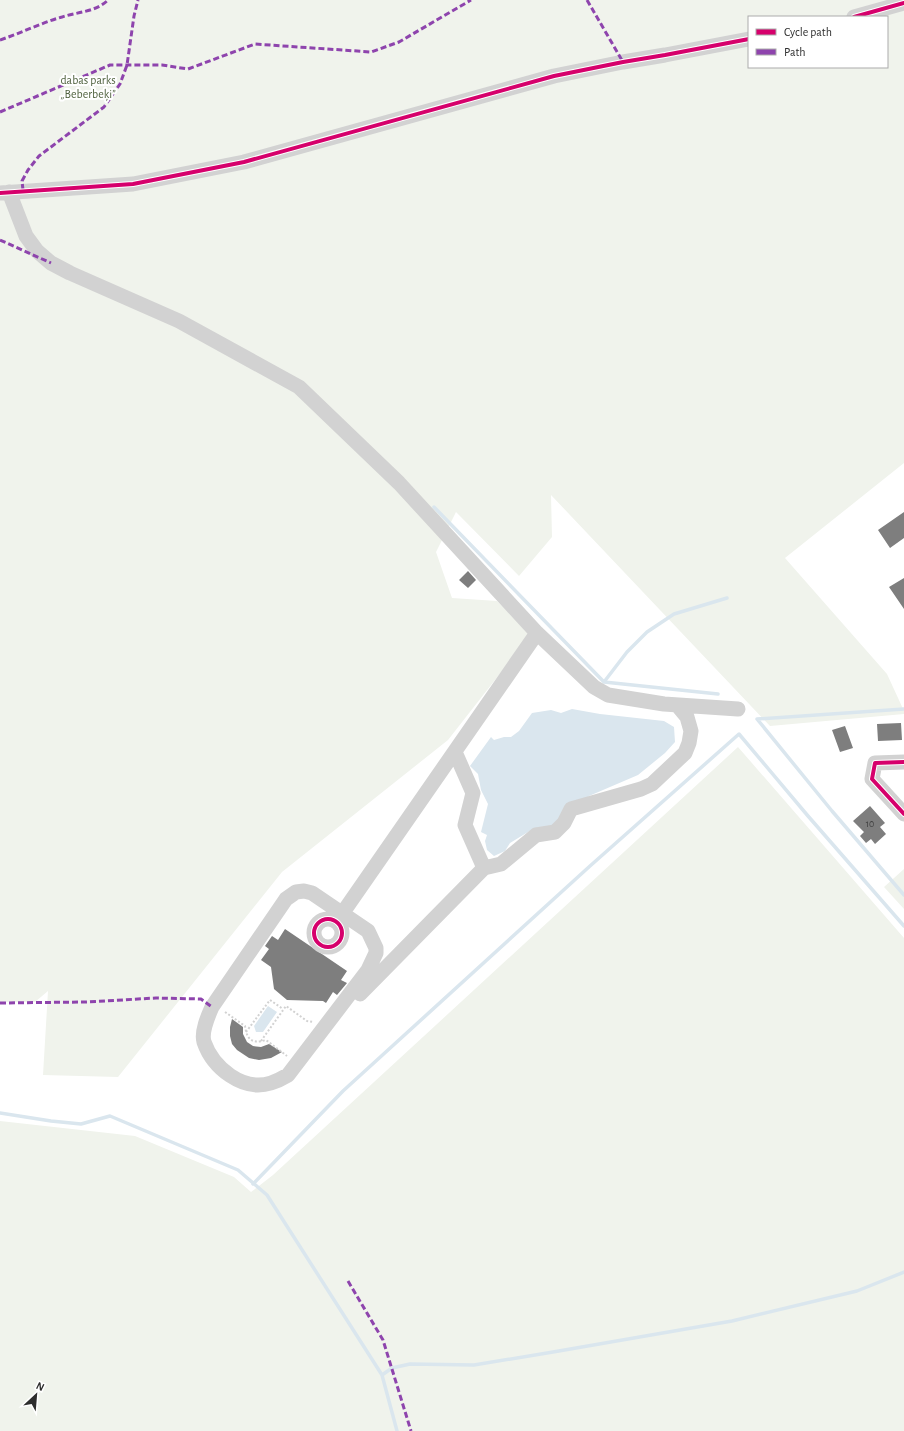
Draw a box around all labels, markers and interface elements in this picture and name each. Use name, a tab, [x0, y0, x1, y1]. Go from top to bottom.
legend	[748, 16, 888, 68]
text: Cycle path	[784, 26, 832, 39]
text: Path	[784, 46, 806, 58]
park label: dabas parks „Beberbeķi”	[60, 74, 116, 102]
house number: 10	[866, 819, 874, 829]
north arrow	[16, 1375, 56, 1415]
text: N	[34, 1380, 46, 1393]

